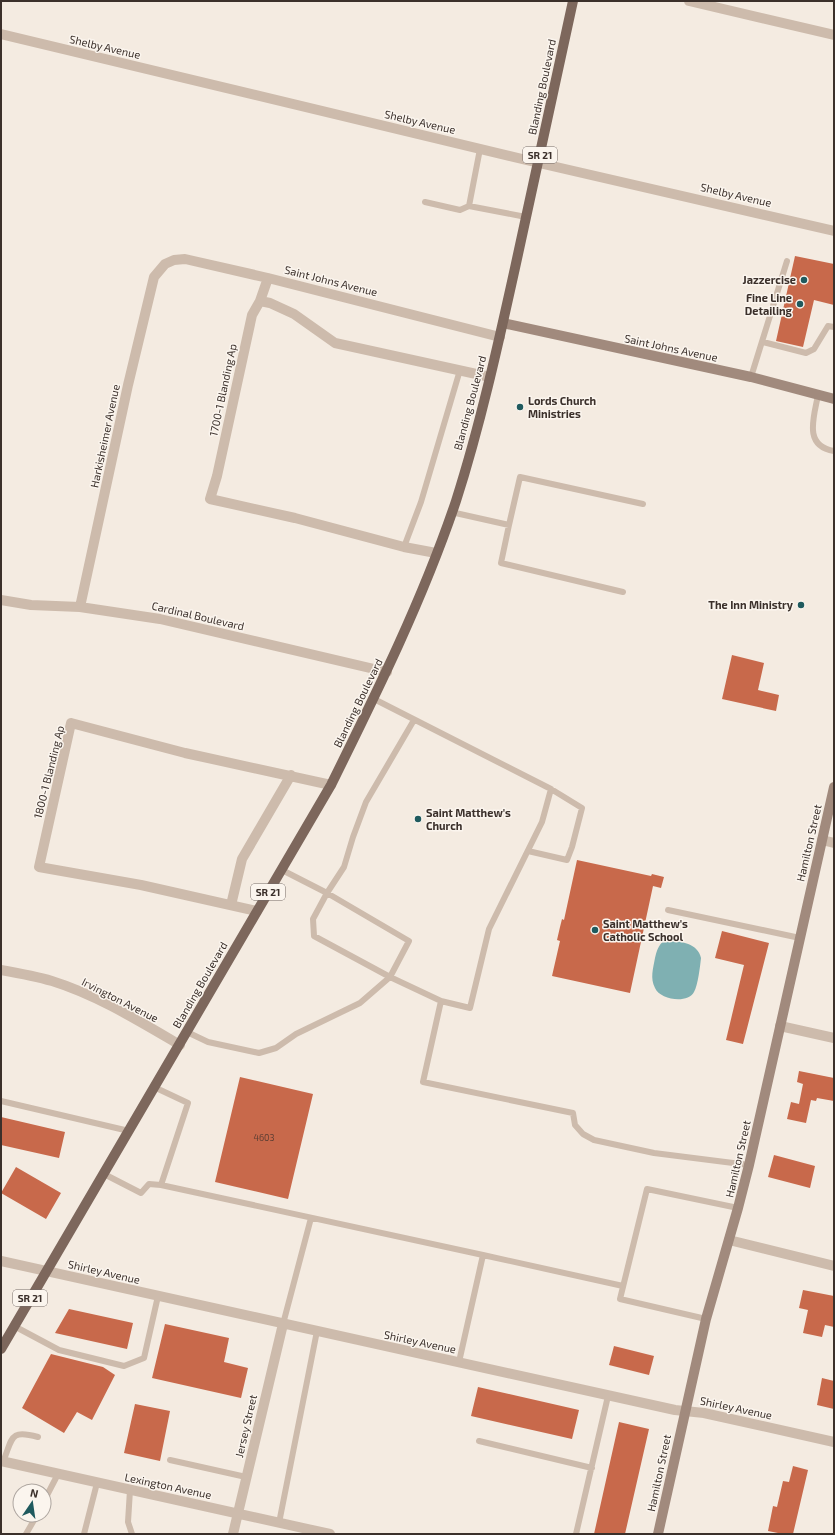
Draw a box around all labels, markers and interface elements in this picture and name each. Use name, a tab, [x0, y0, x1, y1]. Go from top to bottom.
street label: Shelby Avenue	[68, 32, 142, 61]
street label: Blanding Boulevard	[525, 38, 558, 136]
street label: Shelby Avenue	[383, 107, 457, 136]
road number: SR 21	[523, 147, 557, 163]
street label: Shelby Avenue	[699, 180, 773, 209]
street label: Saint Johns Avenue	[283, 263, 379, 298]
place label: Jazzercise	[743, 273, 796, 286]
marker: Jazzercise	[799, 275, 809, 285]
place label: Fine Line Detailing	[745, 291, 793, 317]
marker: Fine Line Detailing	[795, 299, 805, 309]
street label: Saint Johns Avenue	[623, 331, 719, 364]
street label: 1700-1 Blanding Ap	[206, 342, 239, 437]
street label: Blanding Boulevard	[451, 354, 488, 452]
street label: Harkisheimer Avenue	[87, 383, 122, 489]
place label: Lords Church Ministries	[528, 394, 596, 420]
marker: Lords Church Ministries	[515, 402, 525, 412]
place label: The Inn Ministry	[708, 598, 794, 612]
street label: Cardinal Boulevard	[151, 599, 246, 632]
marker: The Inn Ministry	[796, 600, 806, 610]
street label: Blanding Boulevard	[330, 656, 385, 749]
street label: 1800-1 Blanding Ap	[31, 724, 66, 820]
street label: Hamilton Street	[793, 803, 824, 883]
place label: Saint Matthew's Church	[426, 806, 511, 832]
marker: Saint Matthew's Church	[413, 814, 423, 824]
road number: SR 21	[251, 884, 285, 900]
place label: Saint Matthew's Catholic School	[603, 917, 688, 943]
marker: Saint Matthew's Catholic School	[590, 925, 600, 935]
street label: Blanding Boulevard	[170, 939, 230, 1030]
street label: Irvington Avenue	[80, 975, 161, 1025]
street label: Hamilton Street	[722, 1119, 753, 1199]
house number: 4603	[253, 1132, 275, 1143]
street label: Shirley Avenue	[67, 1257, 141, 1286]
road number: SR 21	[13, 1290, 47, 1306]
street label: Shirley Avenue	[383, 1328, 457, 1356]
street label: Jersey Street	[232, 1393, 259, 1459]
street label: Shirley Avenue	[699, 1394, 773, 1422]
street label: Hamilton Street	[644, 1433, 673, 1513]
street label: Lexington Avenue	[123, 1470, 213, 1501]
north arrow	[12, 1483, 52, 1523]
text: N	[29, 1486, 40, 1500]

